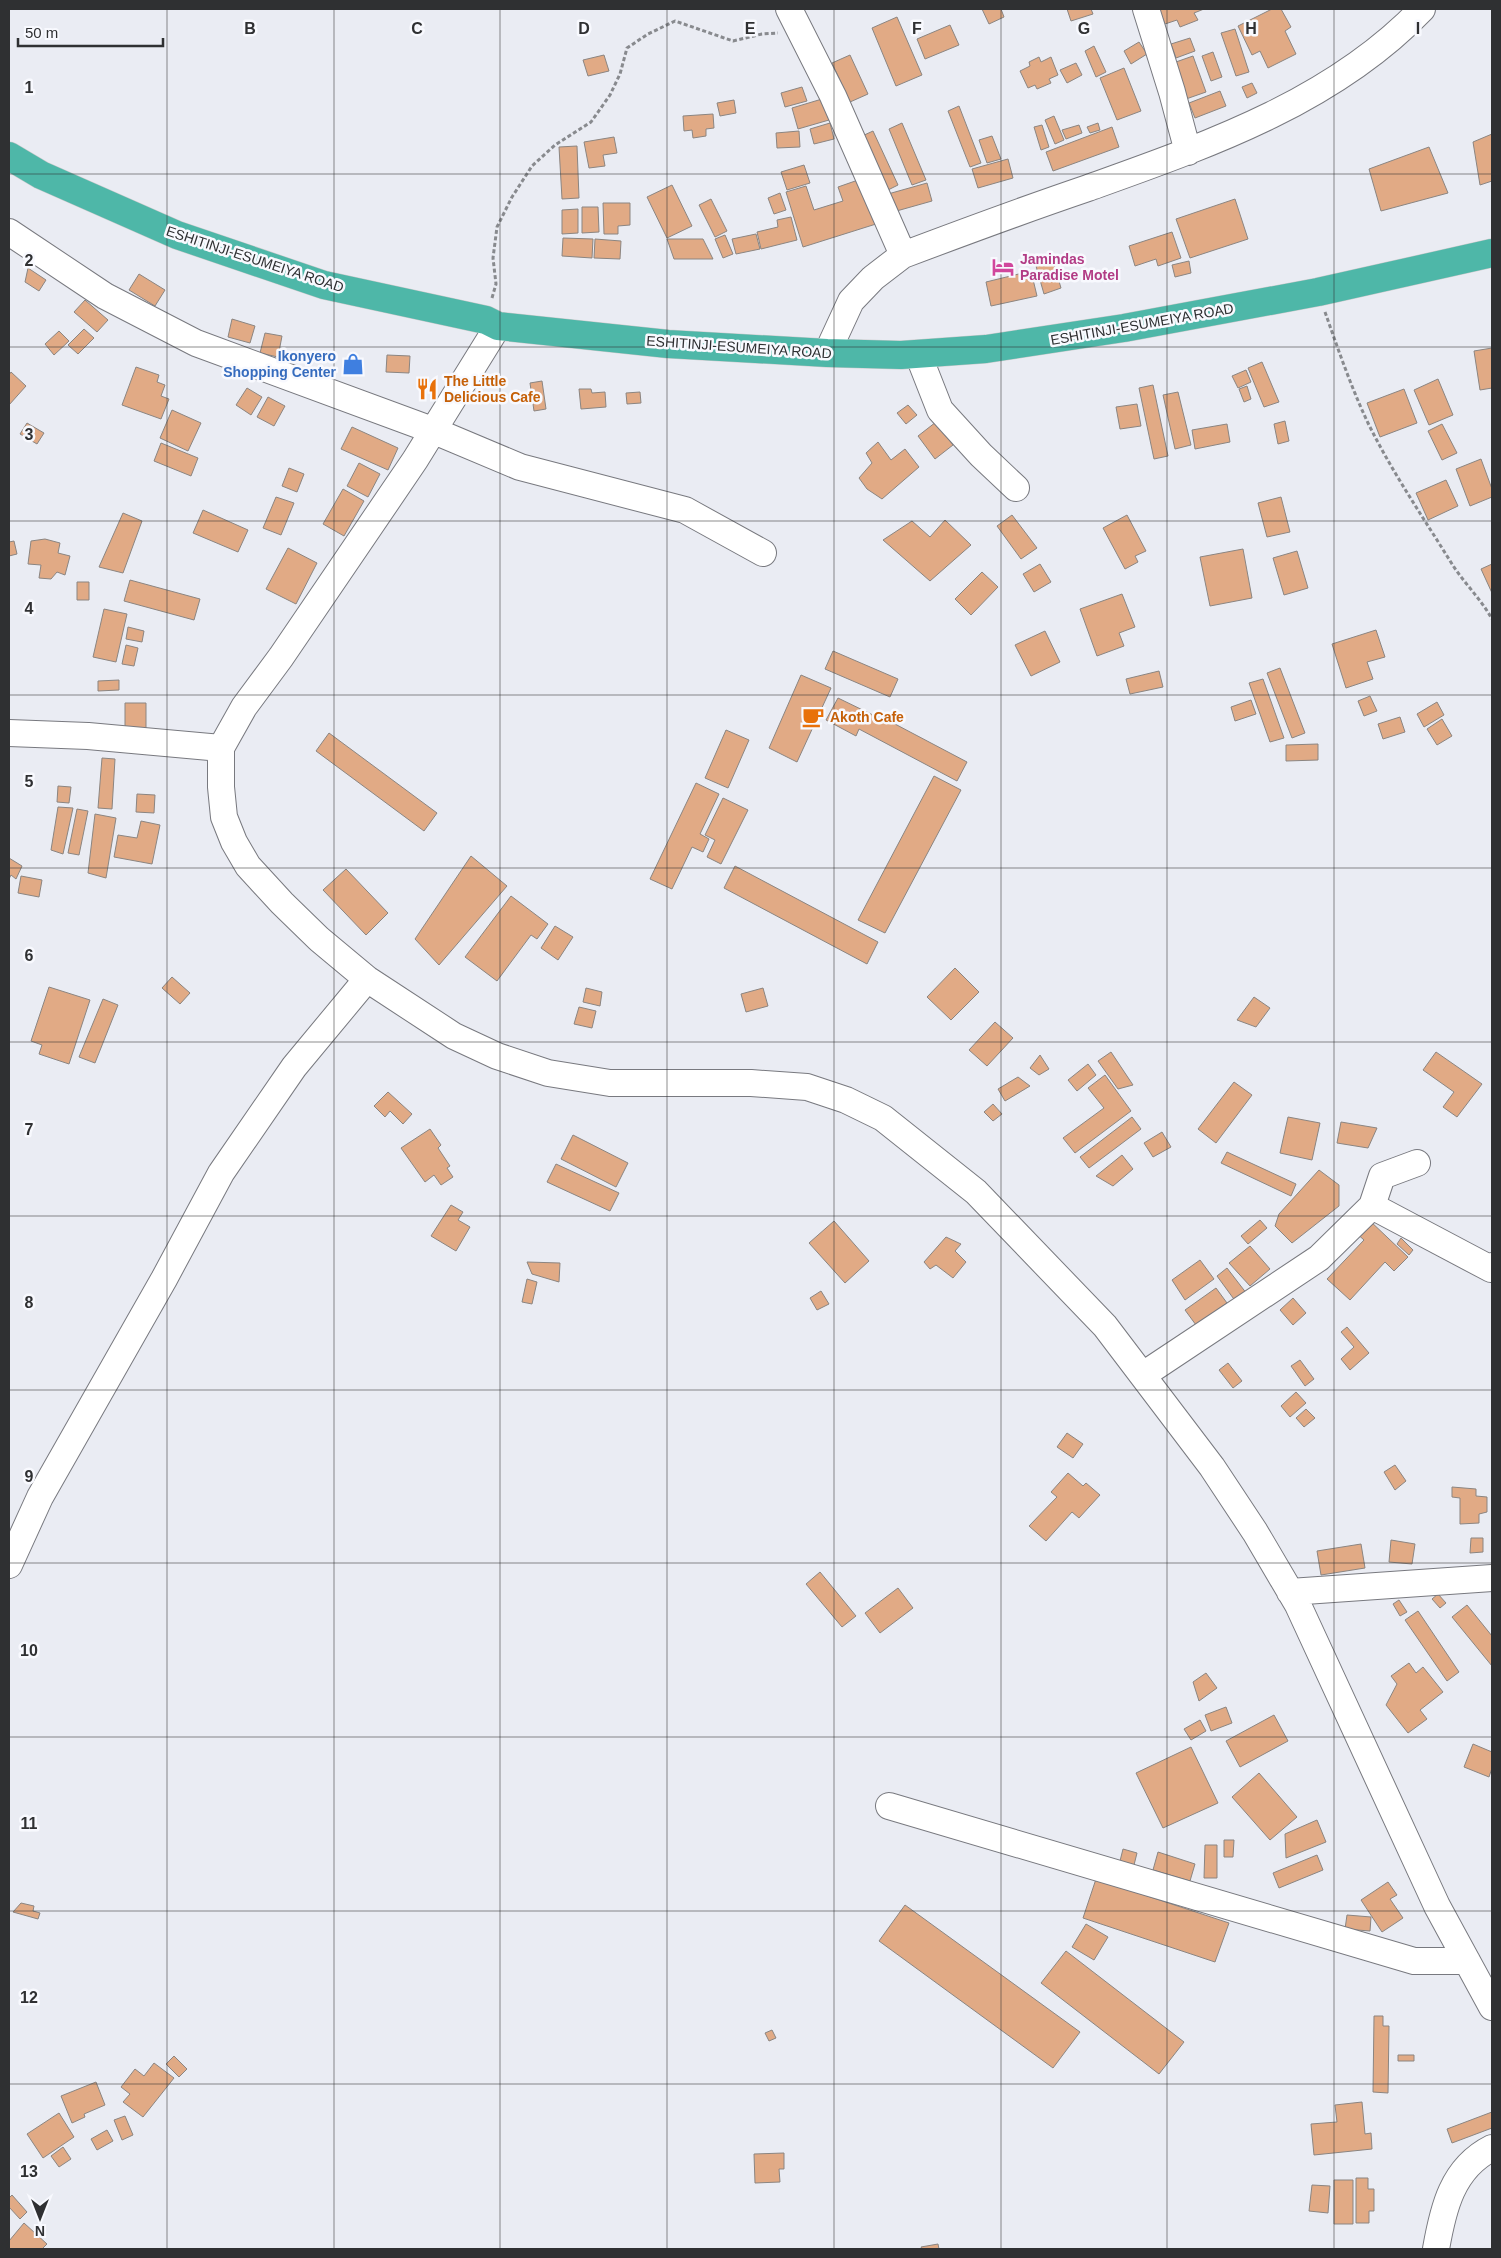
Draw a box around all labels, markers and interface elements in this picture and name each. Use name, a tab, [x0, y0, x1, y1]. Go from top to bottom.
scale bar	[18, 15, 162, 47]
text: B	[244, 20, 256, 37]
text: C	[411, 20, 423, 37]
text: D	[578, 20, 590, 37]
text: E	[745, 20, 756, 37]
text: F	[912, 20, 922, 37]
text: G	[1078, 20, 1090, 37]
text: H	[1245, 20, 1257, 37]
text: I	[1416, 20, 1420, 37]
text: 50 m	[25, 24, 58, 41]
text: 1	[25, 79, 34, 96]
street label: ESHITINJI-ESUMEIYA ROAD	[164, 223, 346, 295]
place label: Jamindas Paradise Motel	[1020, 251, 1119, 283]
text: 2	[25, 252, 34, 269]
hotel icon: Jamindas Paradise Motel	[990, 254, 1016, 280]
street label: ESHITINJI-ESUMEIYA ROAD	[1049, 300, 1235, 348]
street label: ESHITINJI-ESUMEIYA ROAD	[646, 333, 832, 361]
place label: Ikonyero Shopping Center	[223, 348, 337, 380]
shop icon: Ikonyero Shopping Center	[340, 351, 366, 377]
place label: The Little Delicious Cafe	[444, 373, 541, 405]
restaurant icon: The Little Delicious Cafe	[414, 376, 440, 402]
text: 3	[25, 426, 34, 443]
text: 4	[25, 600, 34, 617]
cafe icon: Akoth Cafe	[800, 704, 826, 730]
place label: Akoth Cafe	[830, 709, 904, 725]
text: 5	[25, 773, 34, 790]
text: 6	[25, 947, 34, 964]
text: 7	[25, 1121, 34, 1138]
text: 8	[25, 1294, 34, 1311]
text: 9	[25, 1468, 34, 1485]
text: 10	[20, 1642, 38, 1659]
text: 11	[21, 1815, 38, 1832]
text: 12	[20, 1989, 38, 2006]
text: 13	[20, 2163, 38, 2180]
north arrow	[15, 2193, 65, 2243]
text: N	[35, 2223, 45, 2239]

